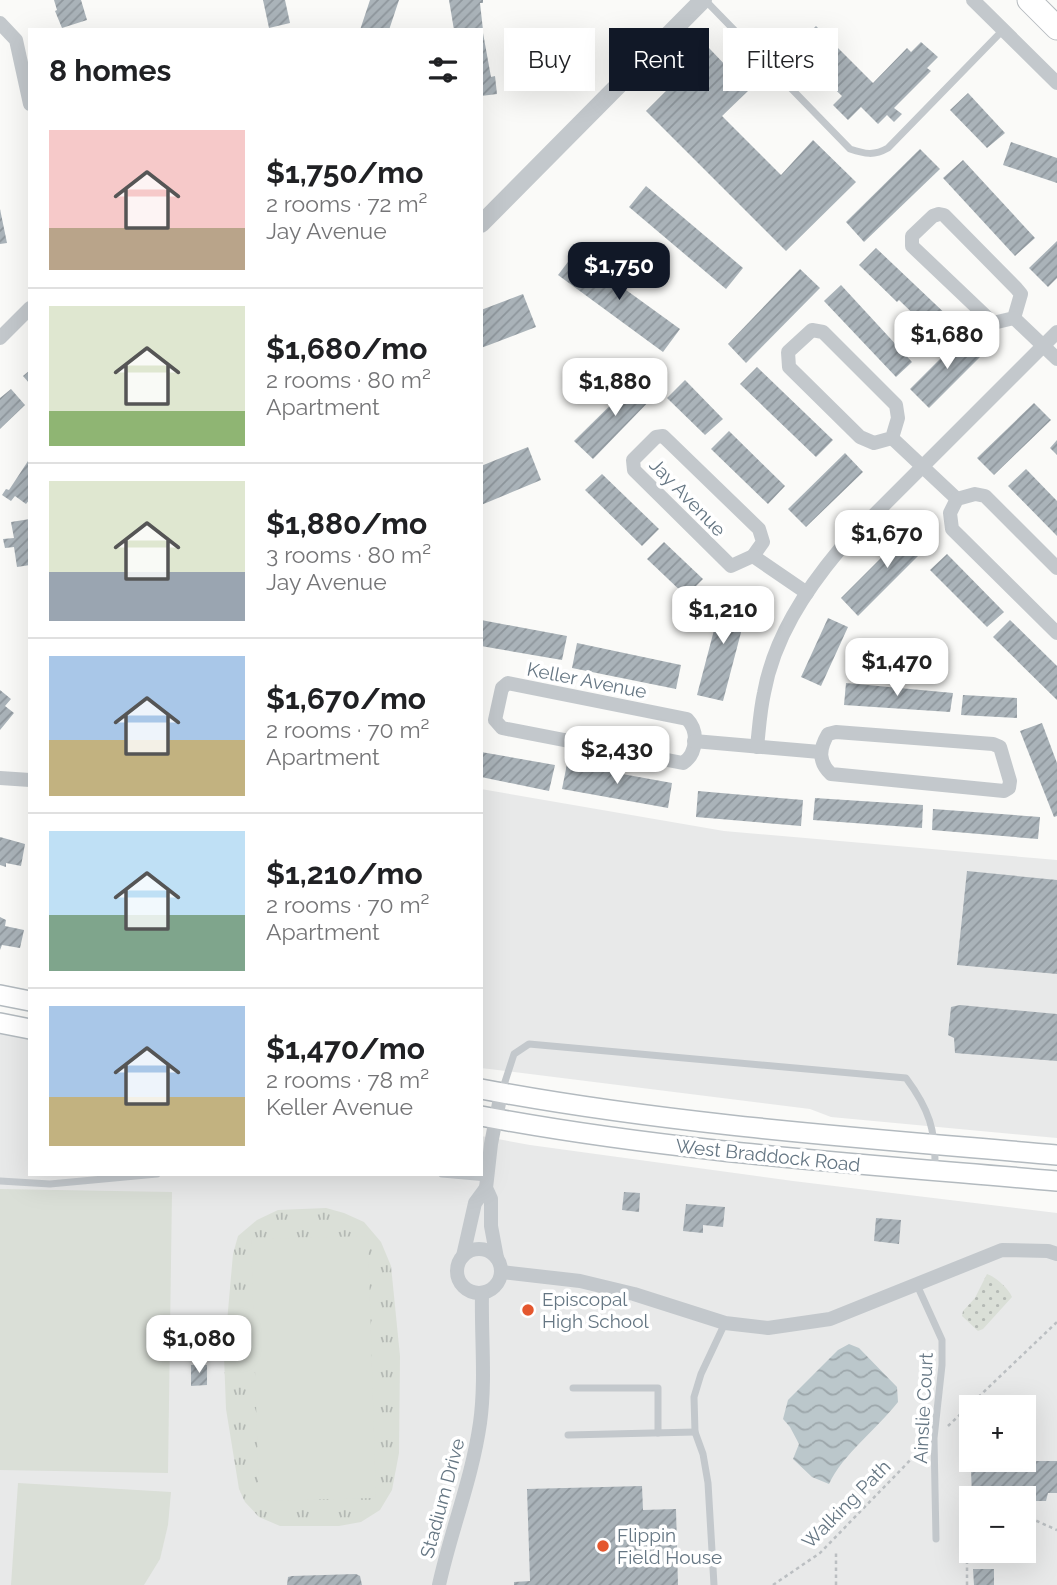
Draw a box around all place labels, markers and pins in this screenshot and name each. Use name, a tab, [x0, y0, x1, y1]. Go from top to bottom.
pin: $1,750	[562, 243, 676, 302]
pin: $1,680	[890, 312, 1004, 371]
pin: $1,880	[558, 358, 672, 418]
pin: $1,670	[830, 510, 944, 570]
pin: $1,210	[666, 586, 780, 646]
pin: $1,470	[840, 638, 954, 698]
pin: $2,430	[560, 726, 674, 786]
place label: Episcopal High School	[542, 1288, 649, 1332]
marker: Episcopal High School	[520, 1302, 536, 1318]
pin: $1,080	[142, 1316, 256, 1375]
place label: Flippin Field House	[617, 1524, 722, 1568]
marker: Flippin Field House	[595, 1538, 611, 1554]

